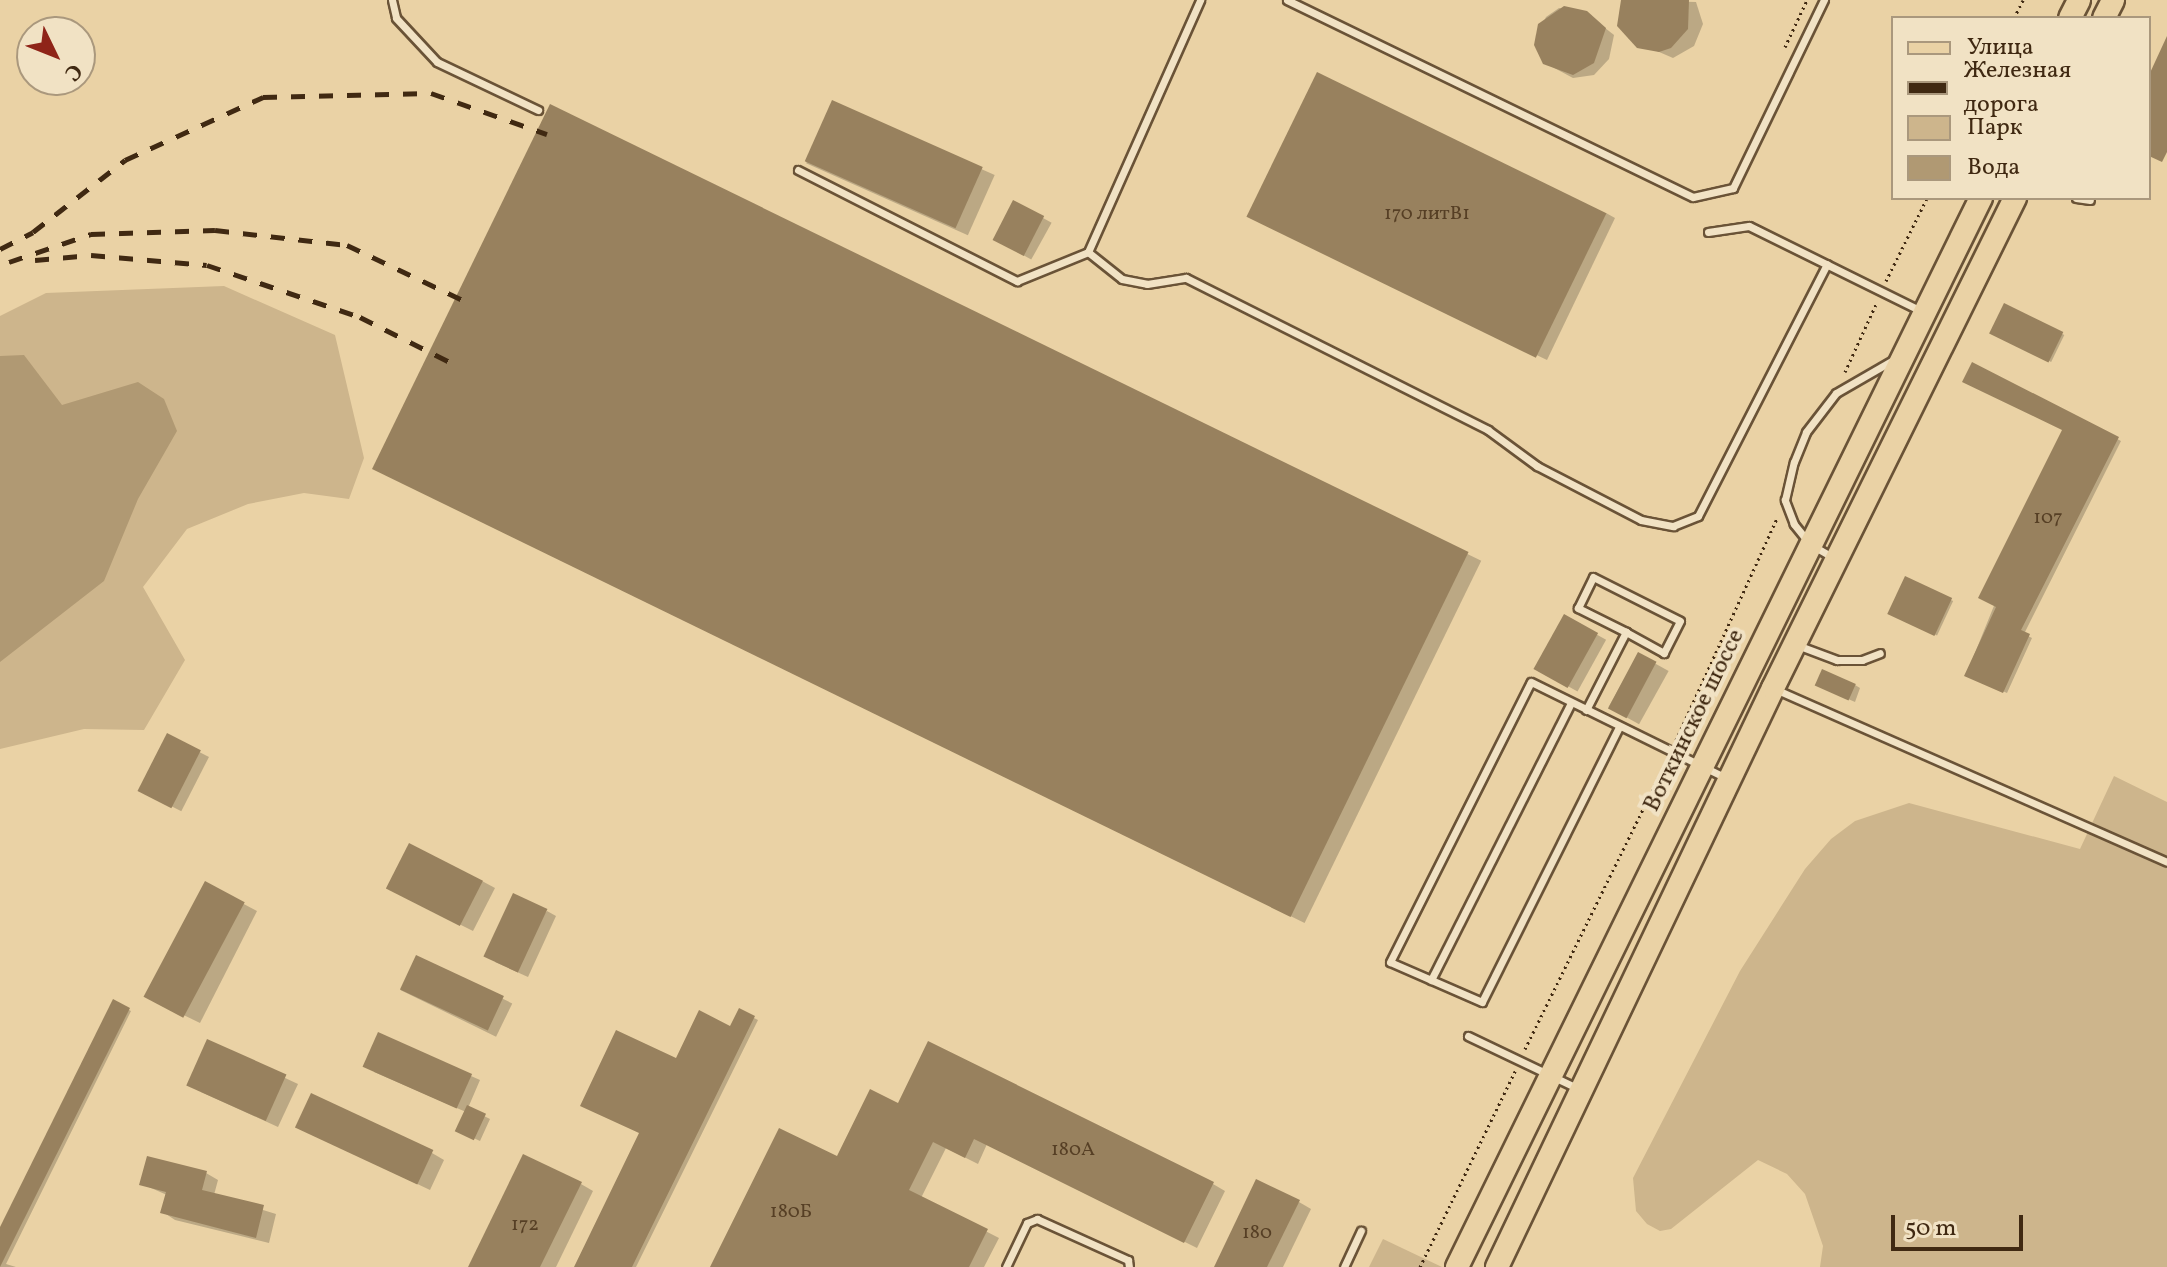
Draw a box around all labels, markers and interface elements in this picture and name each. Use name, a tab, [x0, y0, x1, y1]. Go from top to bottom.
north arrow	[16, 16, 96, 96]
legend	[1891, 16, 2151, 200]
text: Улица	[1967, 31, 2034, 65]
text: Железная дорога	[1964, 54, 2071, 122]
text: С	[56, 56, 89, 87]
text: Парк	[1967, 111, 2023, 145]
text: Вода	[1967, 151, 2020, 185]
house number: 170 литВ1	[1384, 202, 1470, 226]
house number: 107	[2033, 506, 2063, 530]
street label: Воткинское шоссе	[1638, 625, 1752, 817]
house number: 180А	[1051, 1138, 1095, 1162]
scale bar	[1895, 1199, 2027, 1249]
house number: 180Б	[770, 1200, 812, 1224]
text: 50 m	[1905, 1212, 1957, 1246]
house number: 172	[511, 1213, 539, 1237]
house number: 180	[1242, 1221, 1272, 1245]

